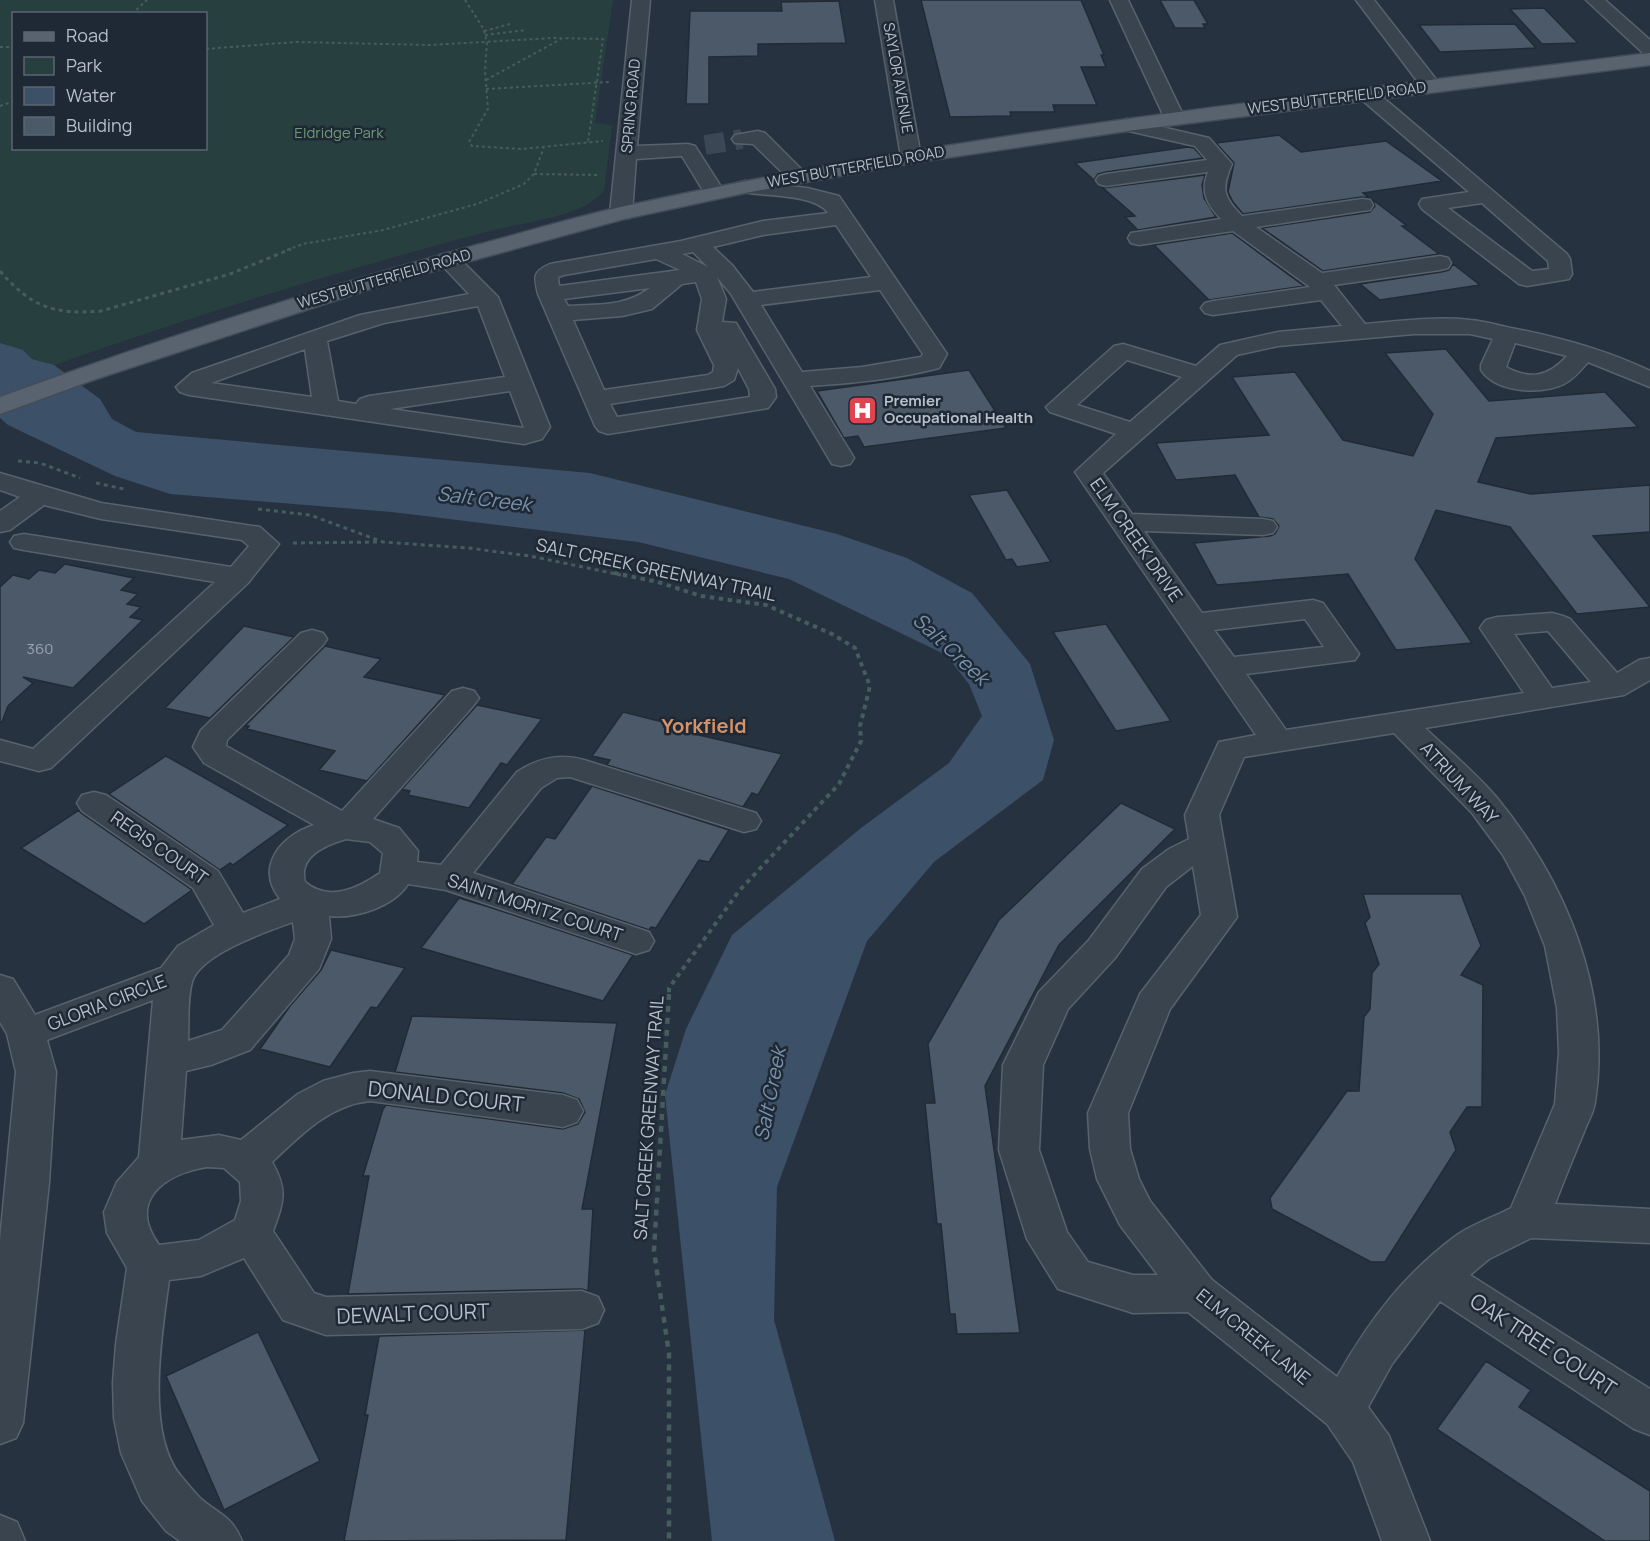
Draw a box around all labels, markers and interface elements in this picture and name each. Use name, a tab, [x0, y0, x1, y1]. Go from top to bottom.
legend	[12, 12, 207, 150]
street label: SAYLOR AVENUE	[878, 21, 919, 135]
text: Road	[66, 23, 109, 47]
text: Park	[66, 53, 103, 77]
street label: SPRING ROAD	[616, 58, 645, 154]
street label: WEST BUTTERFIELD ROAD	[1247, 76, 1427, 119]
text: Water	[66, 83, 116, 107]
text: Building	[66, 113, 132, 137]
park label: Eldridge Park	[294, 122, 384, 143]
street label: WEST BUTTERFIELD ROAD	[766, 141, 946, 192]
street label: WEST BUTTERFIELD ROAD	[295, 244, 473, 313]
place label: Premier Occupational Health	[884, 390, 1033, 428]
hospital icon: Premier Occupational Health	[847, 394, 879, 426]
street label: ELM CREEK DRIVE	[1085, 473, 1188, 606]
water label: Salt Creek	[435, 479, 536, 518]
street label: SALT CREEK GREENWAY TRAIL	[534, 532, 778, 606]
water label: Salt Creek	[907, 606, 997, 693]
house number: 360	[27, 638, 53, 659]
district label: Yorkfield	[661, 712, 747, 739]
street label: ATRIUM WAY	[1416, 736, 1505, 829]
street label: REGIS COURT	[106, 805, 213, 890]
street label: SAINT MORITZ COURT	[445, 867, 626, 947]
street label: GLORIA CIRCLE	[44, 968, 170, 1036]
street label: SALT CREEK GREENWAY TRAIL	[627, 995, 669, 1241]
water label: Salt Creek	[747, 1042, 792, 1143]
street label: DONALD COURT	[367, 1074, 526, 1118]
street label: ELM CREEK LANE	[1192, 1283, 1316, 1390]
street label: OAK TREE COURT	[1465, 1286, 1622, 1402]
street label: DEWALT COURT	[336, 1296, 490, 1330]

